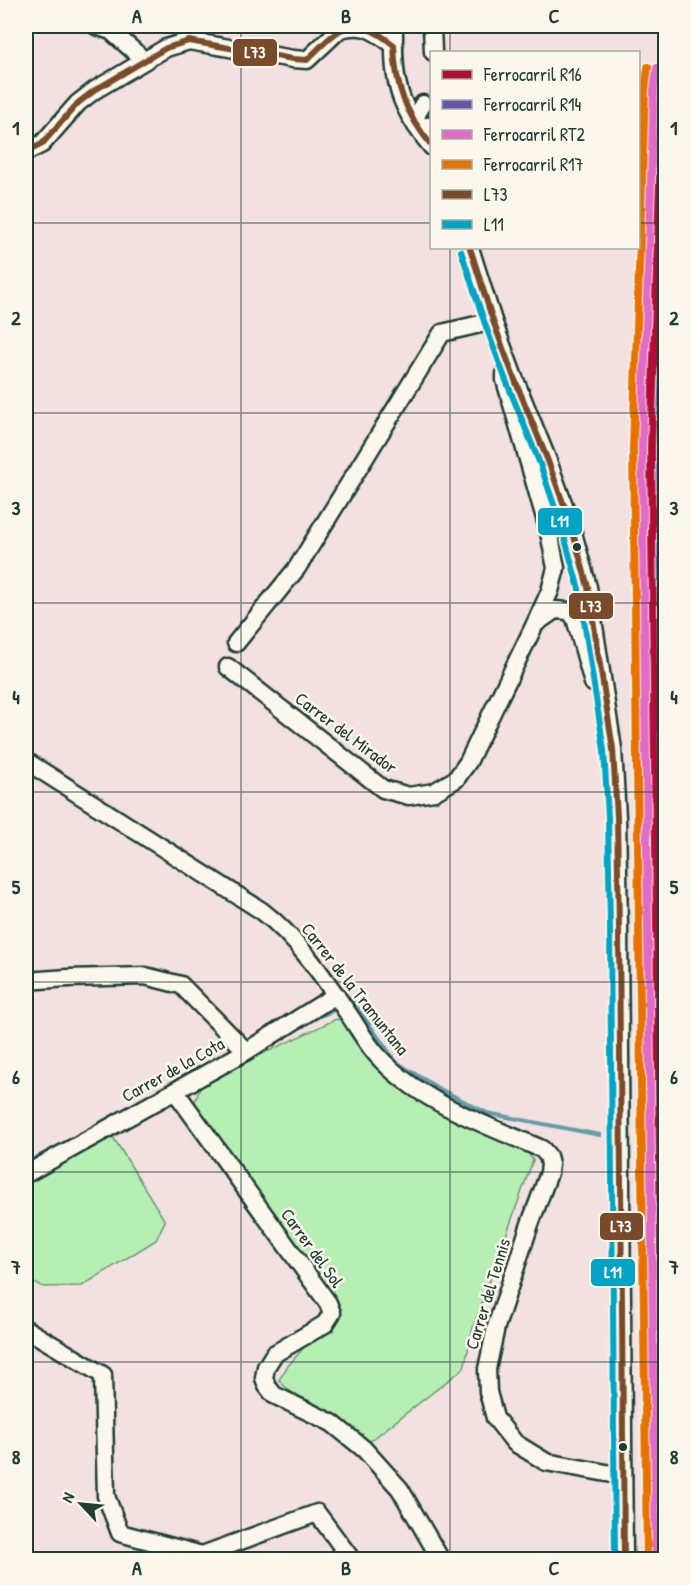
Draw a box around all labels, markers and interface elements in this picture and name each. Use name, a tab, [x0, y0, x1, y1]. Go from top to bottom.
text: A	[132, 2, 142, 29]
text: B	[341, 2, 351, 29]
text: C	[549, 2, 560, 29]
line badge: L73	[232, 38, 278, 67]
text: L73	[244, 41, 266, 63]
legend	[430, 51, 640, 249]
text: Ferrocarril R16	[483, 62, 582, 87]
text: Ferrocarril R14	[483, 92, 582, 117]
text: 1	[12, 114, 20, 141]
text: 1	[670, 114, 678, 141]
text: Ferrocarril RT2	[483, 122, 585, 147]
text: Ferrocarril R17	[483, 152, 584, 177]
text: L73	[484, 182, 508, 207]
text: L11	[484, 212, 504, 237]
text: 2	[11, 304, 21, 331]
text: 2	[669, 304, 679, 331]
text: 3	[12, 494, 21, 521]
text: 3	[670, 494, 679, 521]
line badge: L11	[537, 507, 583, 536]
text: L11	[551, 510, 569, 532]
unlabelled marker	[571, 541, 583, 553]
line badge: L73	[568, 592, 614, 620]
text: L73	[580, 595, 602, 617]
text: 4	[12, 683, 20, 710]
text: 4	[670, 683, 678, 710]
street label: Carrer del Mirador	[290, 686, 403, 779]
text: 5	[12, 873, 21, 900]
text: 5	[670, 873, 679, 900]
street label: Carrer de la Tramuntana	[296, 917, 415, 1060]
street label: Carrer de la Cota	[117, 1031, 229, 1108]
text: 6	[12, 1063, 20, 1090]
text: 6	[670, 1063, 678, 1090]
street label: Carrer del Sol	[275, 1203, 350, 1293]
line badge: L73	[599, 1212, 644, 1241]
text: L73	[610, 1215, 632, 1237]
street label: Carrer del Tennis	[459, 1235, 516, 1352]
text: 7	[10, 1253, 21, 1280]
text: 7	[668, 1253, 679, 1280]
line badge: L11	[590, 1258, 636, 1287]
text: L11	[604, 1261, 622, 1283]
unlabelled marker	[617, 1441, 629, 1453]
text: 8	[12, 1443, 21, 1470]
text: 8	[670, 1443, 679, 1470]
north arrow	[51, 1474, 111, 1534]
text: N	[56, 1488, 79, 1506]
text: A	[132, 1554, 142, 1581]
text: B	[341, 1554, 351, 1581]
text: C	[549, 1554, 560, 1581]

